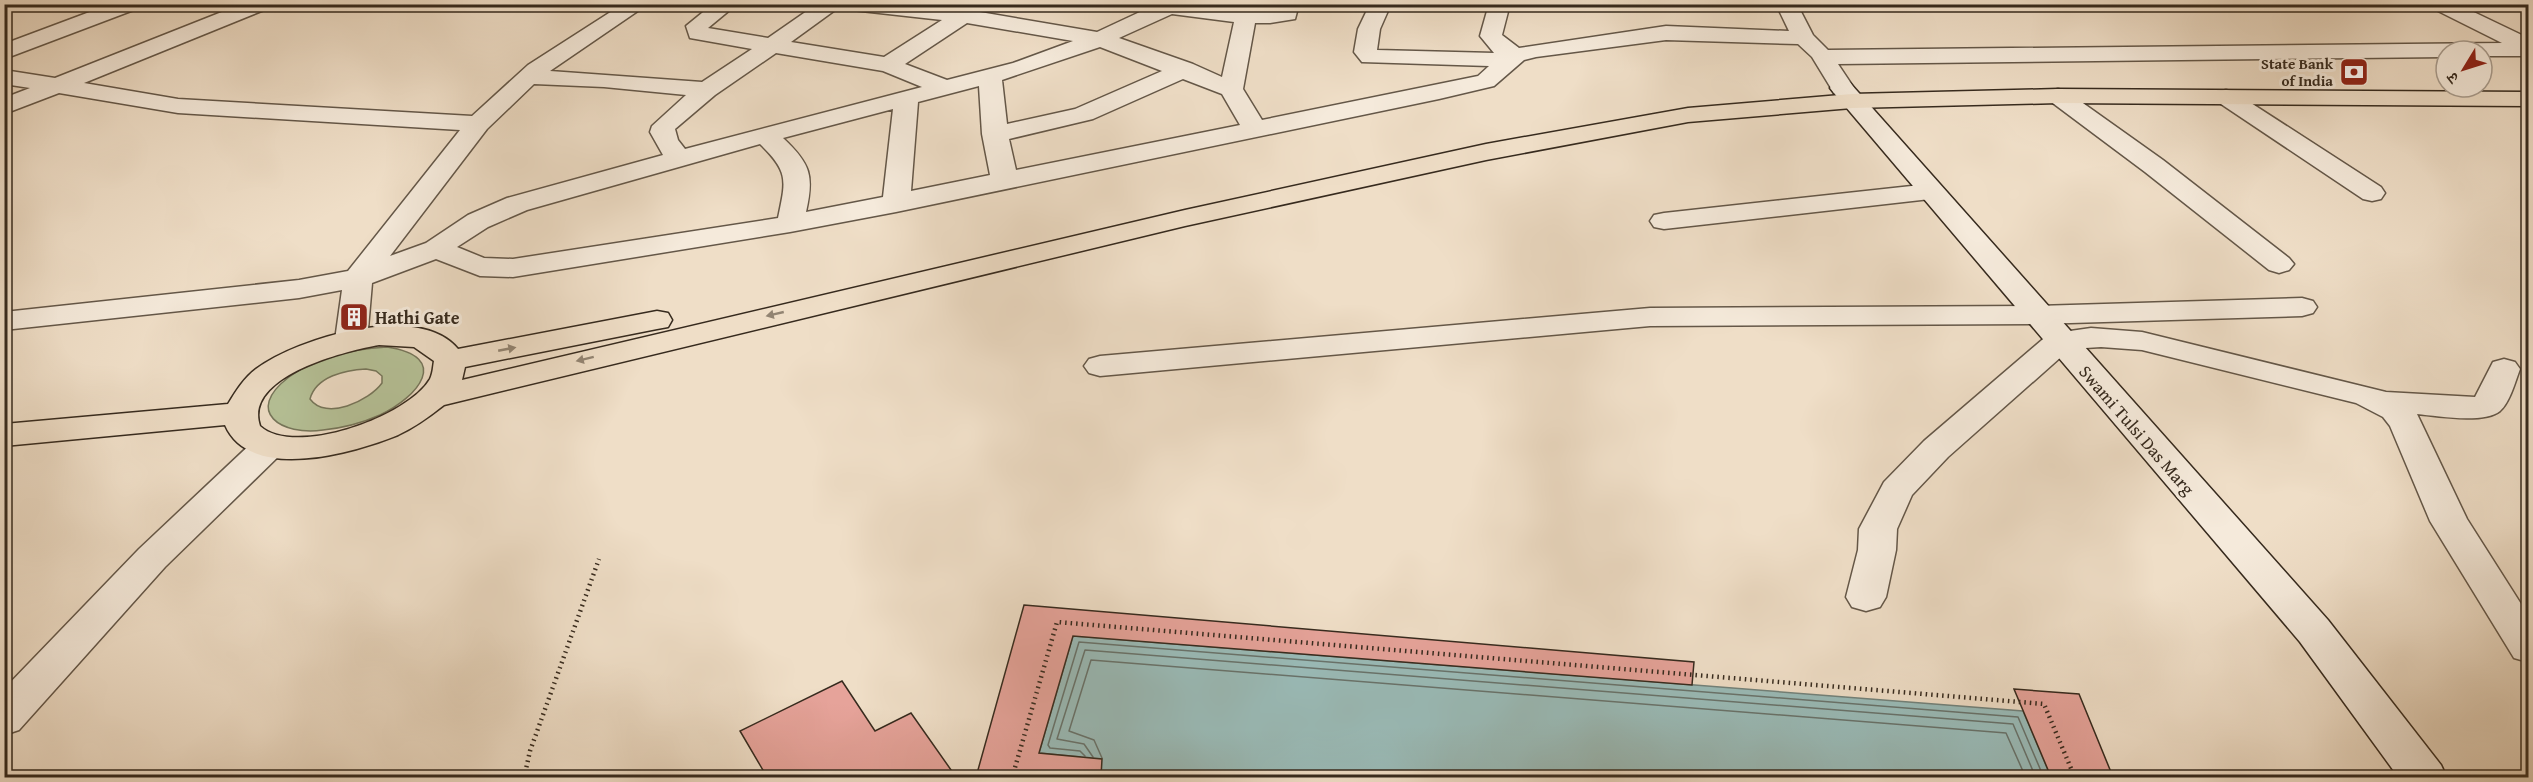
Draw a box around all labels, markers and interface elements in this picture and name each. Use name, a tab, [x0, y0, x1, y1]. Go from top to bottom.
north arrow	[2434, 39, 2494, 99]
place label: State Bank of India	[2261, 53, 2333, 91]
bank icon: State Bank of India	[2338, 56, 2370, 88]
text: उ	[2439, 66, 2465, 90]
building icon: Hathi Gate	[338, 301, 370, 333]
place label: Hathi Gate	[375, 304, 460, 331]
one-way arrow	[766, 309, 784, 319]
one-way arrow	[498, 344, 517, 353]
one-way arrow	[576, 355, 595, 365]
street label: Swami Tulsi Das Marg	[2073, 359, 2201, 501]

